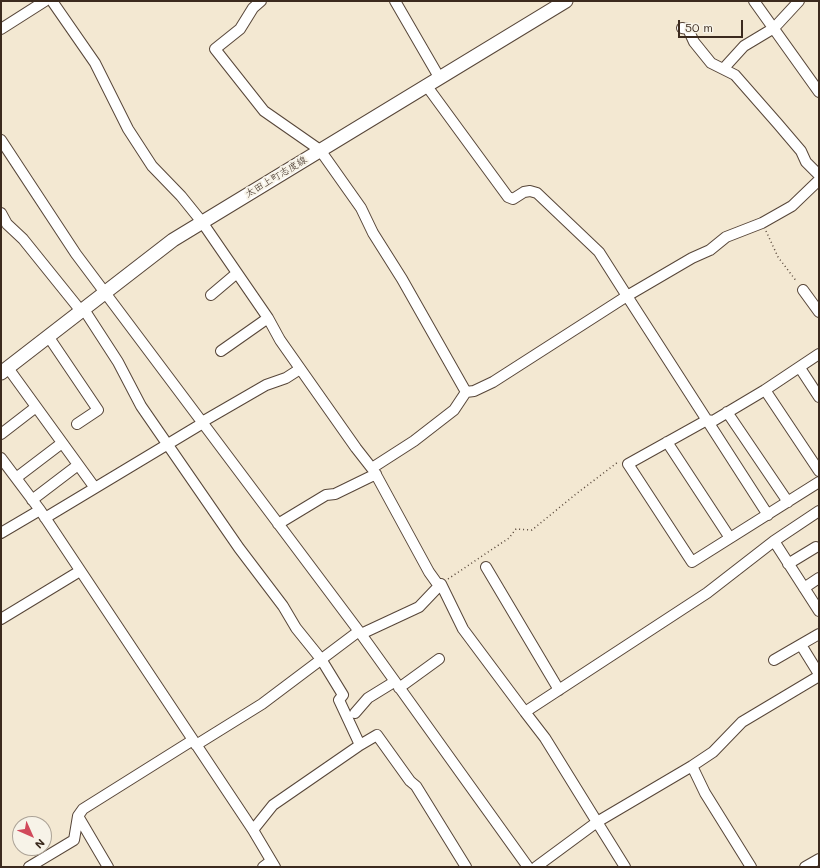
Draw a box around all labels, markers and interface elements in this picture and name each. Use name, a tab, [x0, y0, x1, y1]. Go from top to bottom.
scale bar	[680, 12, 745, 38]
text: 50 m	[685, 19, 713, 35]
street label: 太田上町志度線	[243, 154, 309, 200]
north arrow	[12, 816, 52, 856]
text: N	[32, 836, 48, 852]

